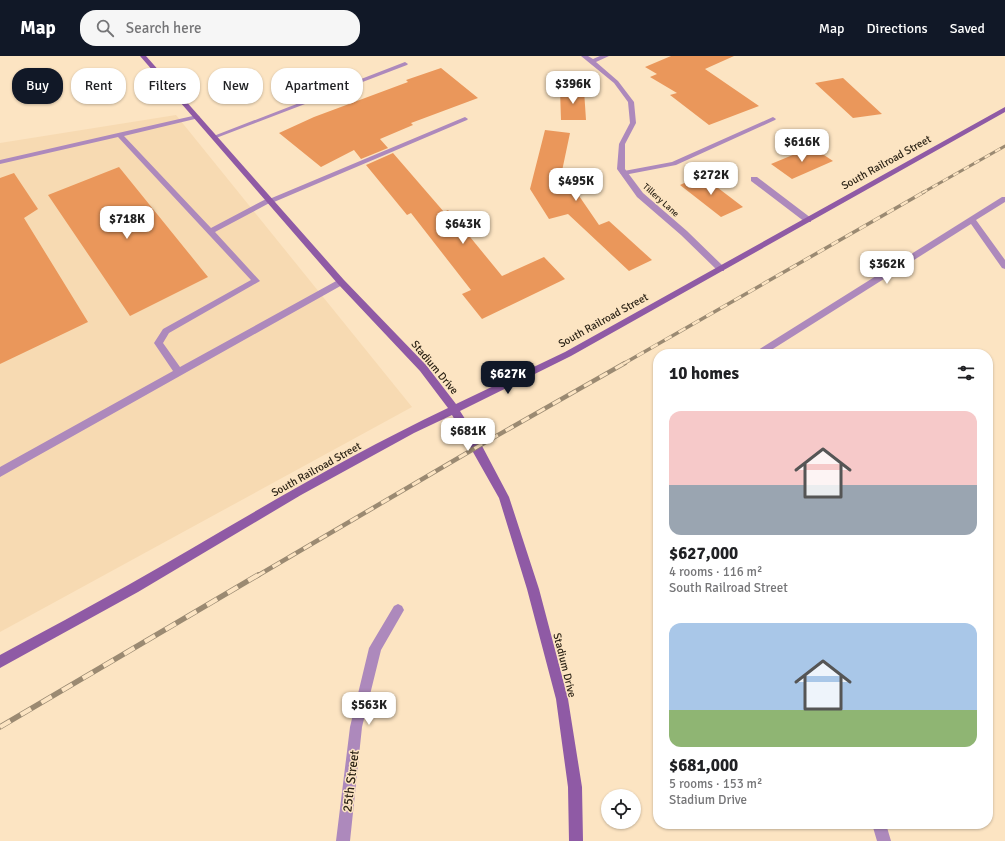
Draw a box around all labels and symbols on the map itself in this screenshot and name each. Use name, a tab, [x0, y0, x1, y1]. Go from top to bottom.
pin: $396K	[545, 71, 601, 105]
pin: $616K	[774, 129, 830, 163]
street label: South Railroad Street	[839, 132, 933, 192]
pin: $272K	[683, 162, 739, 196]
pin: $495K	[548, 168, 604, 202]
street label: Tillery Lane	[640, 181, 681, 220]
pin: $718K	[99, 206, 155, 240]
pin: $643K	[435, 211, 491, 245]
pin: $362K	[859, 251, 915, 285]
street label: South Railroad Street	[556, 290, 650, 350]
street label: Stadium Drive	[408, 338, 461, 397]
pin: $627K	[480, 361, 536, 395]
pin: $681K	[440, 418, 496, 452]
street label: South Railroad Street	[269, 439, 363, 499]
street label: Stadium Drive	[550, 631, 579, 699]
pin: $563K	[341, 692, 397, 726]
street label: 25th Street	[339, 749, 363, 813]

